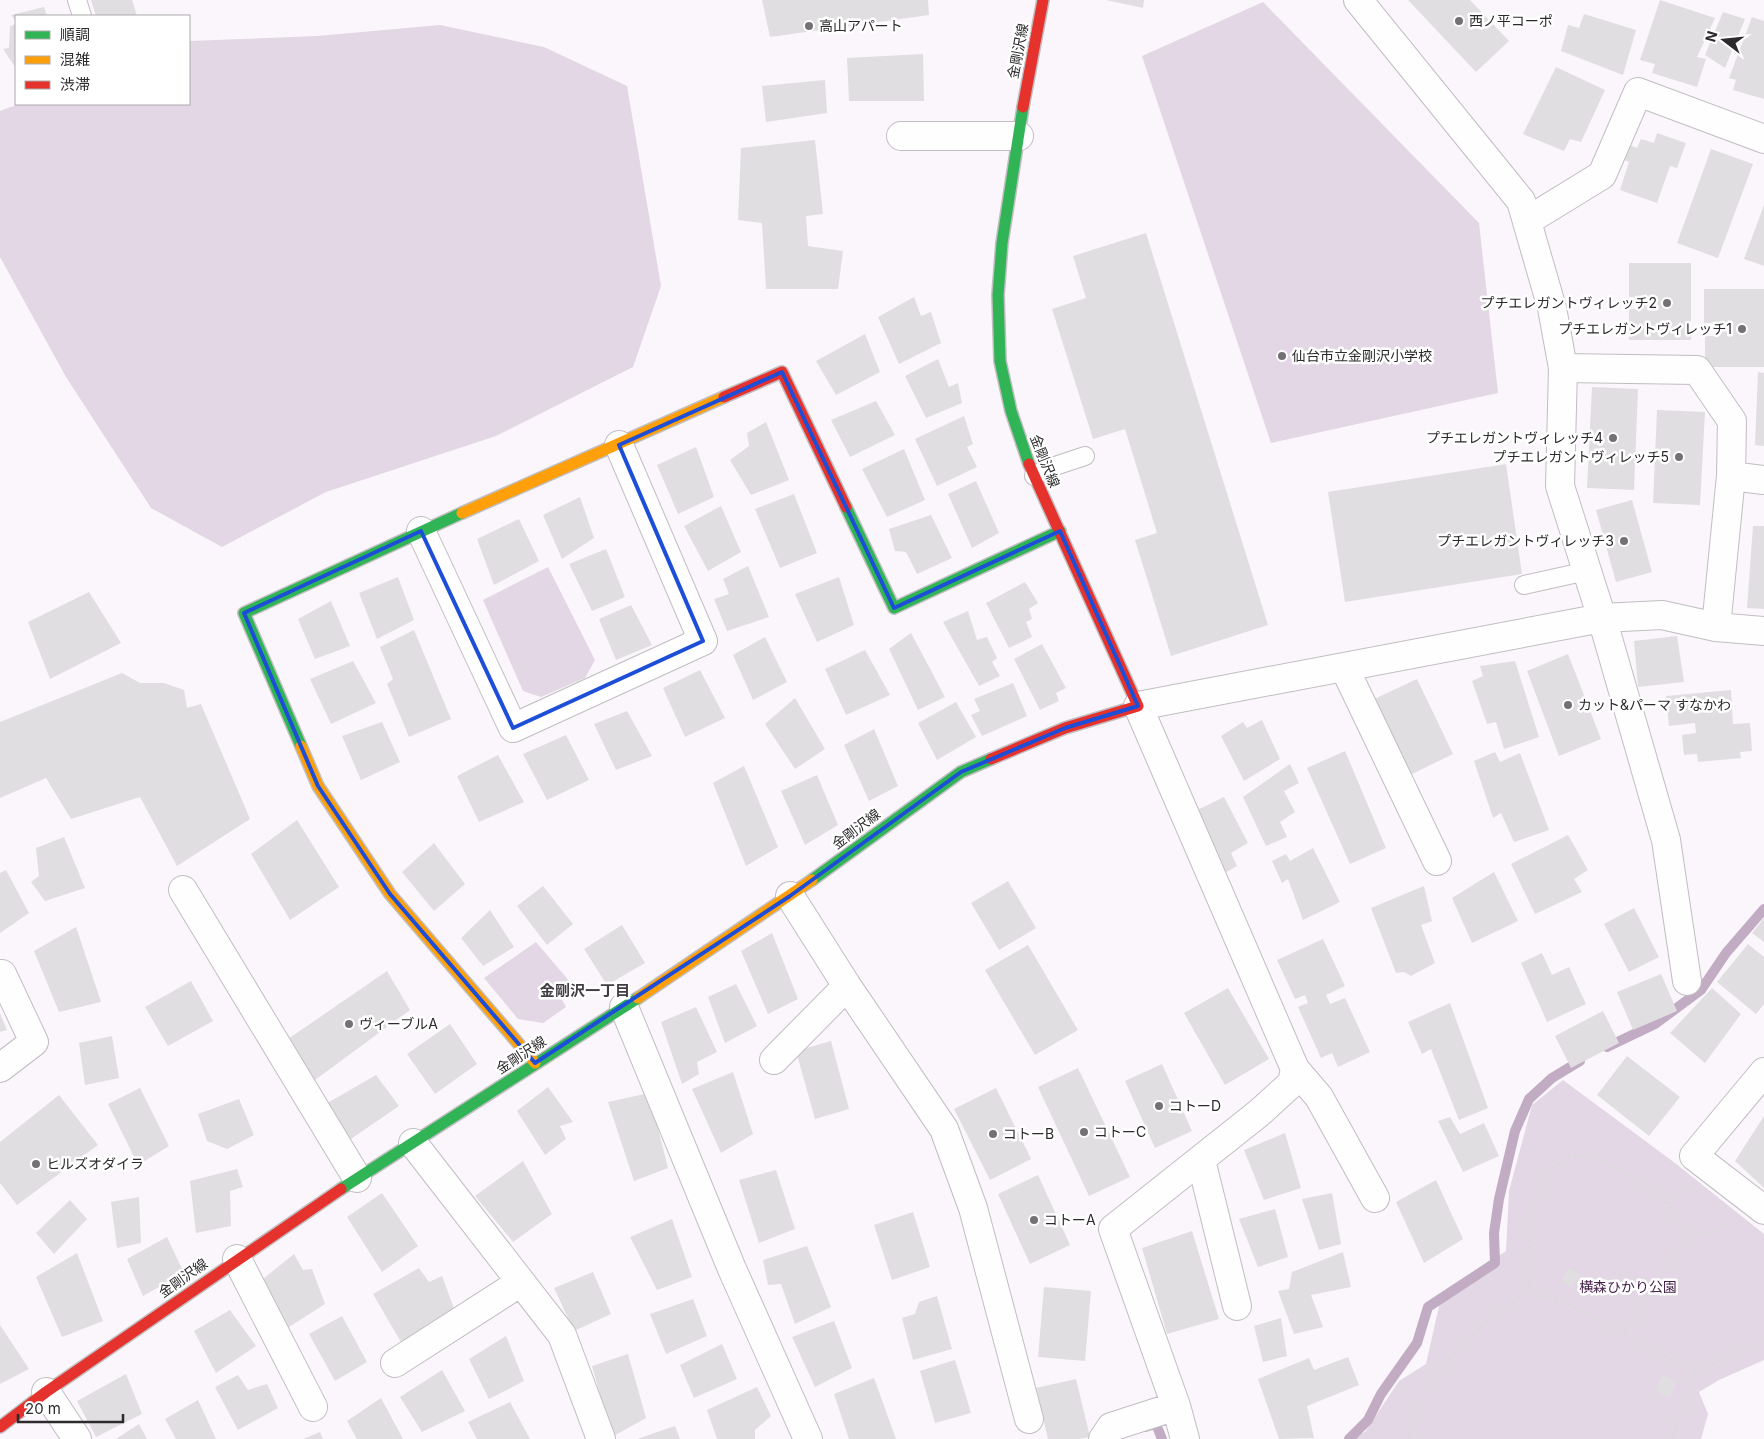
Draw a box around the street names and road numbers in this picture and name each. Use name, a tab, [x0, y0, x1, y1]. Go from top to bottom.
street label: 金剛沢線	[1004, 22, 1031, 80]
street label: 金剛沢線	[1027, 432, 1064, 490]
street label: 金剛沢線	[828, 805, 883, 852]
street label: 金剛沢線	[493, 1032, 549, 1077]
street label: 金剛沢線	[155, 1255, 211, 1301]

